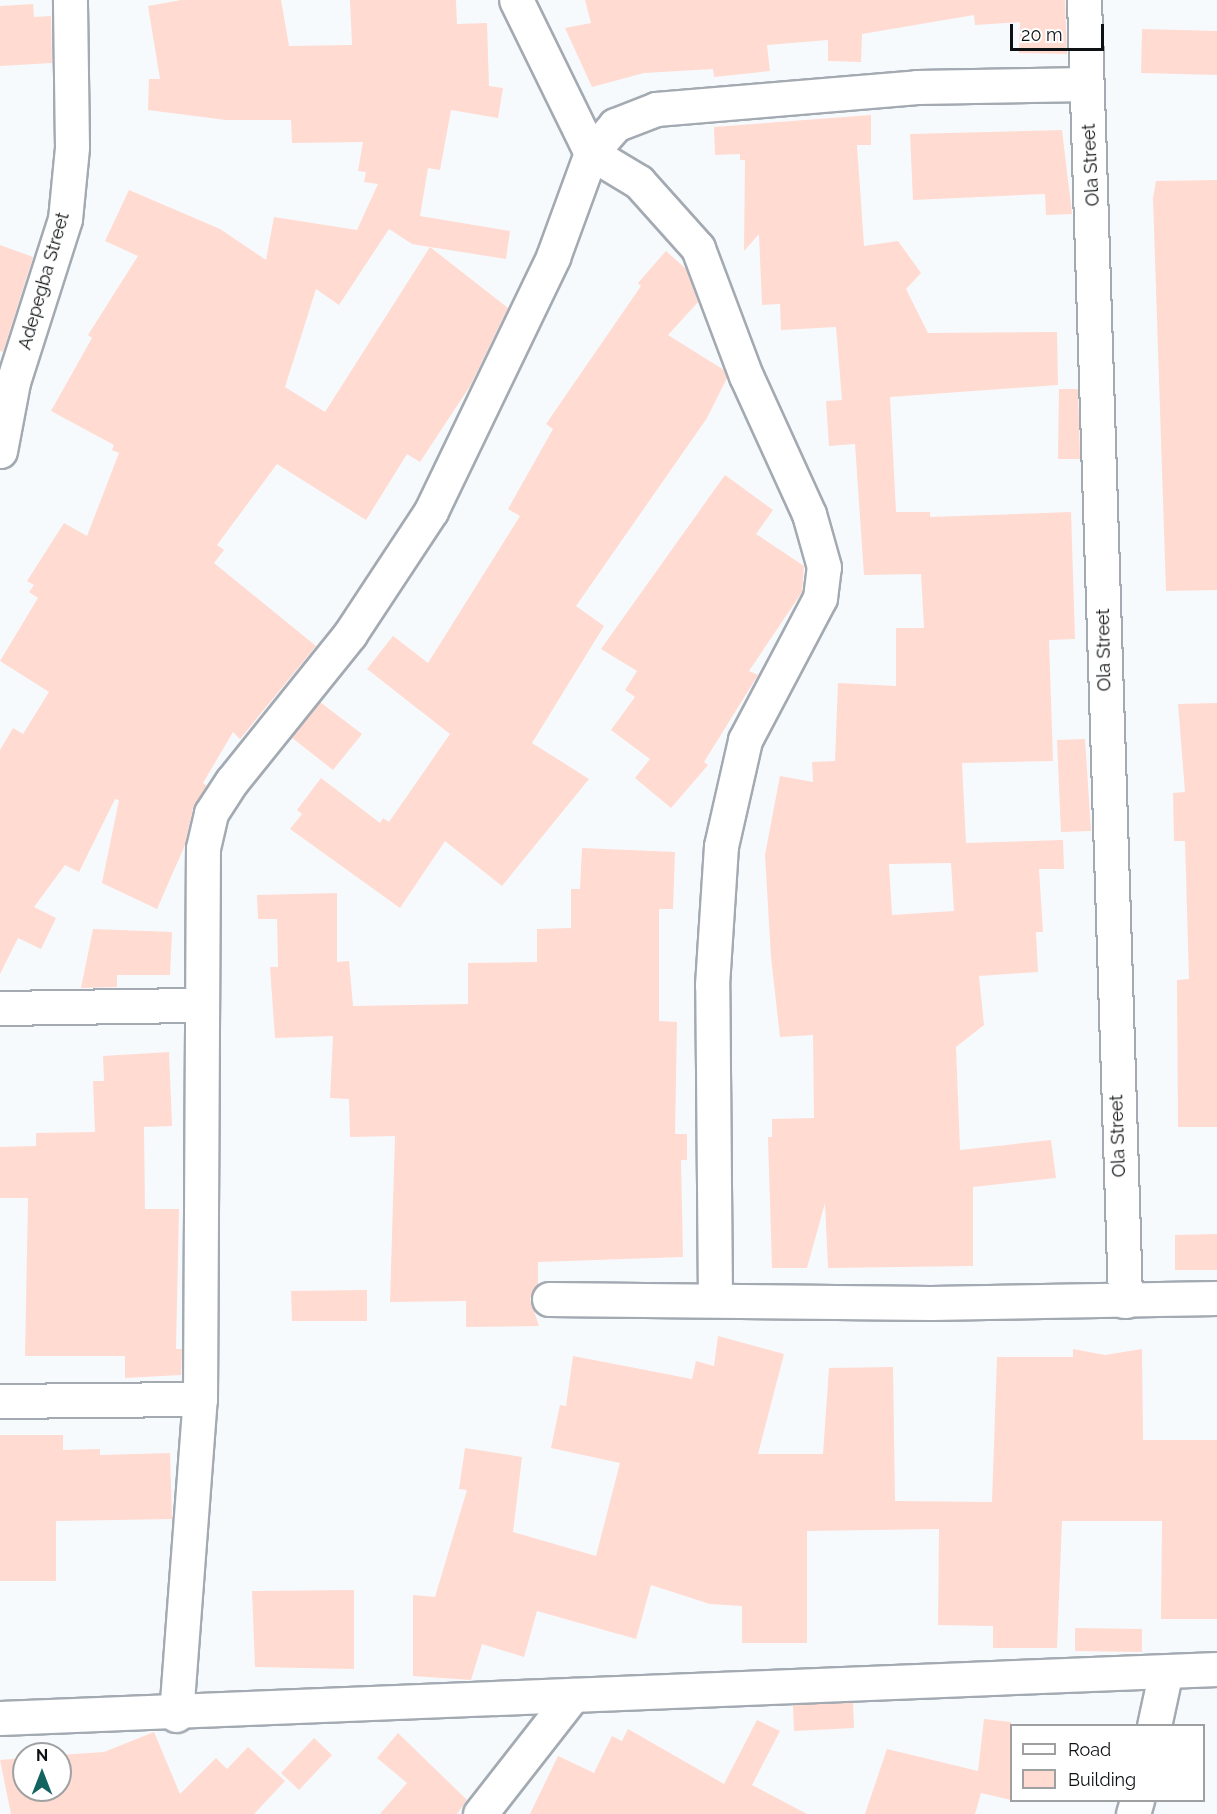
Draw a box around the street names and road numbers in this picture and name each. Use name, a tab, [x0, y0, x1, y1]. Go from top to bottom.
street label: Ola Street	[1078, 123, 1104, 207]
street label: Adepegba Street	[14, 210, 74, 352]
street label: Ola Street	[1092, 608, 1116, 692]
street label: Ola Street	[1106, 1094, 1130, 1178]

